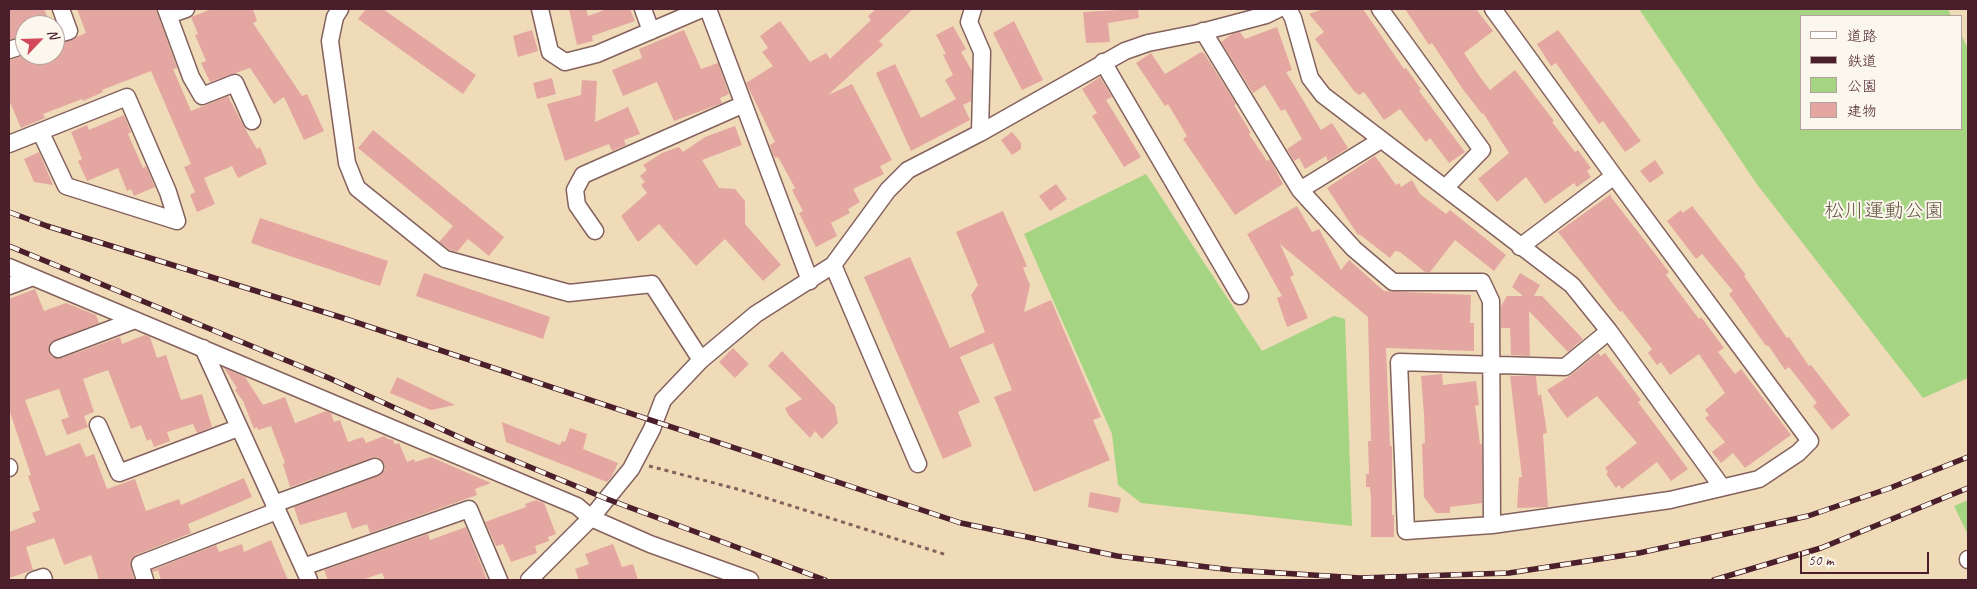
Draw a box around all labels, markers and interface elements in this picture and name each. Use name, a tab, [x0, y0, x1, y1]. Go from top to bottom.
north arrow	[15, 15, 65, 65]
legend	[1800, 15, 1962, 130]
text: N	[44, 27, 63, 42]
text: 道路	[1847, 27, 1877, 46]
text: 鉄道	[1847, 52, 1877, 71]
text: 公園	[1847, 77, 1877, 96]
text: 建物	[1847, 102, 1877, 121]
park label: 松川運動公園	[1824, 200, 1944, 224]
scale bar	[1802, 542, 1931, 574]
text: 50 m	[1808, 551, 1834, 570]

